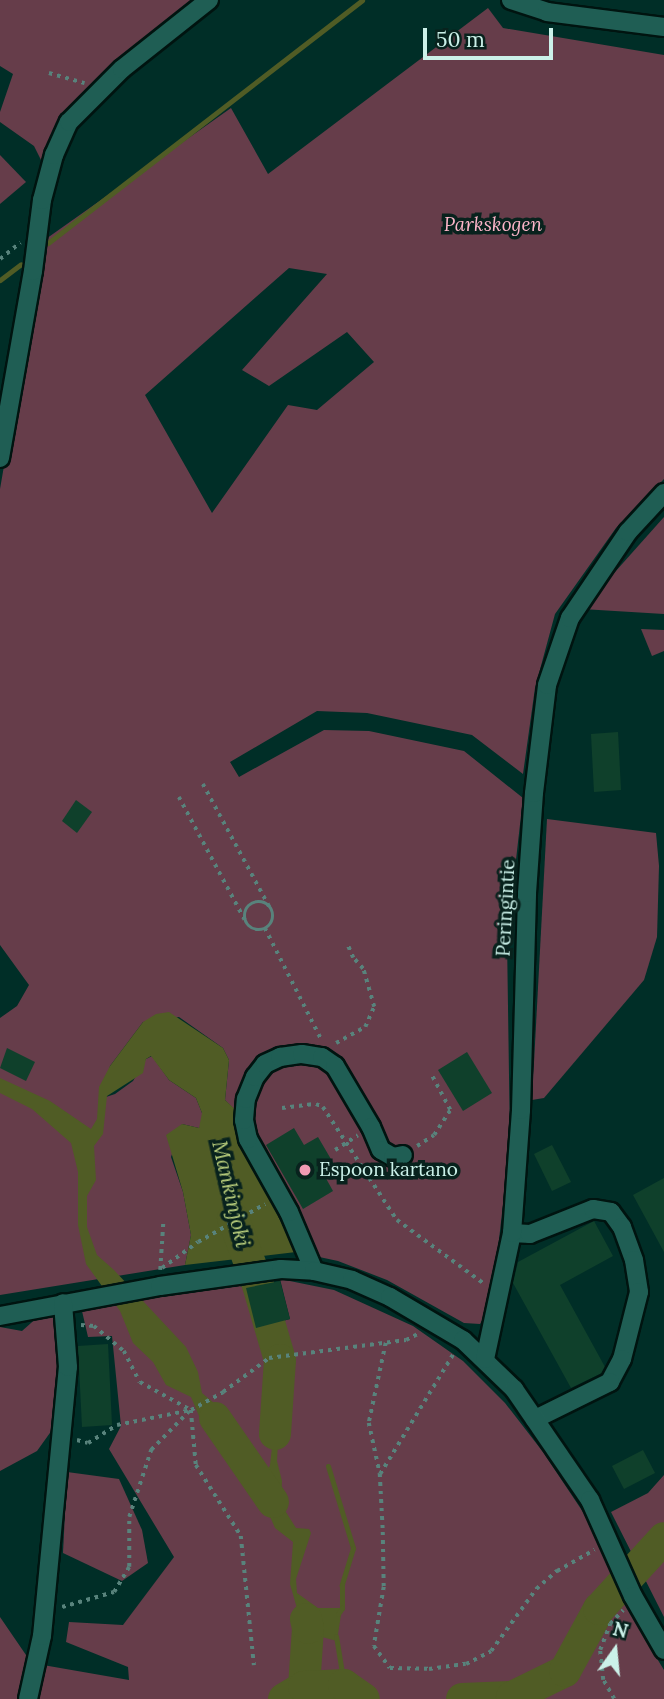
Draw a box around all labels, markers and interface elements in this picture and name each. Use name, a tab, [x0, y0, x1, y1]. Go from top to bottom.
scale bar	[426, 14, 556, 58]
text: 50 m	[436, 26, 485, 53]
park label: Parkskogen	[444, 214, 542, 236]
street label: Peringintie	[492, 859, 520, 957]
water label: Mankinjoki	[206, 1138, 256, 1250]
place label: Espoon kartano	[319, 1159, 458, 1181]
marker: Espoon kartano	[297, 1162, 313, 1178]
north arrow	[580, 1615, 650, 1685]
text: N	[610, 1616, 631, 1643]

